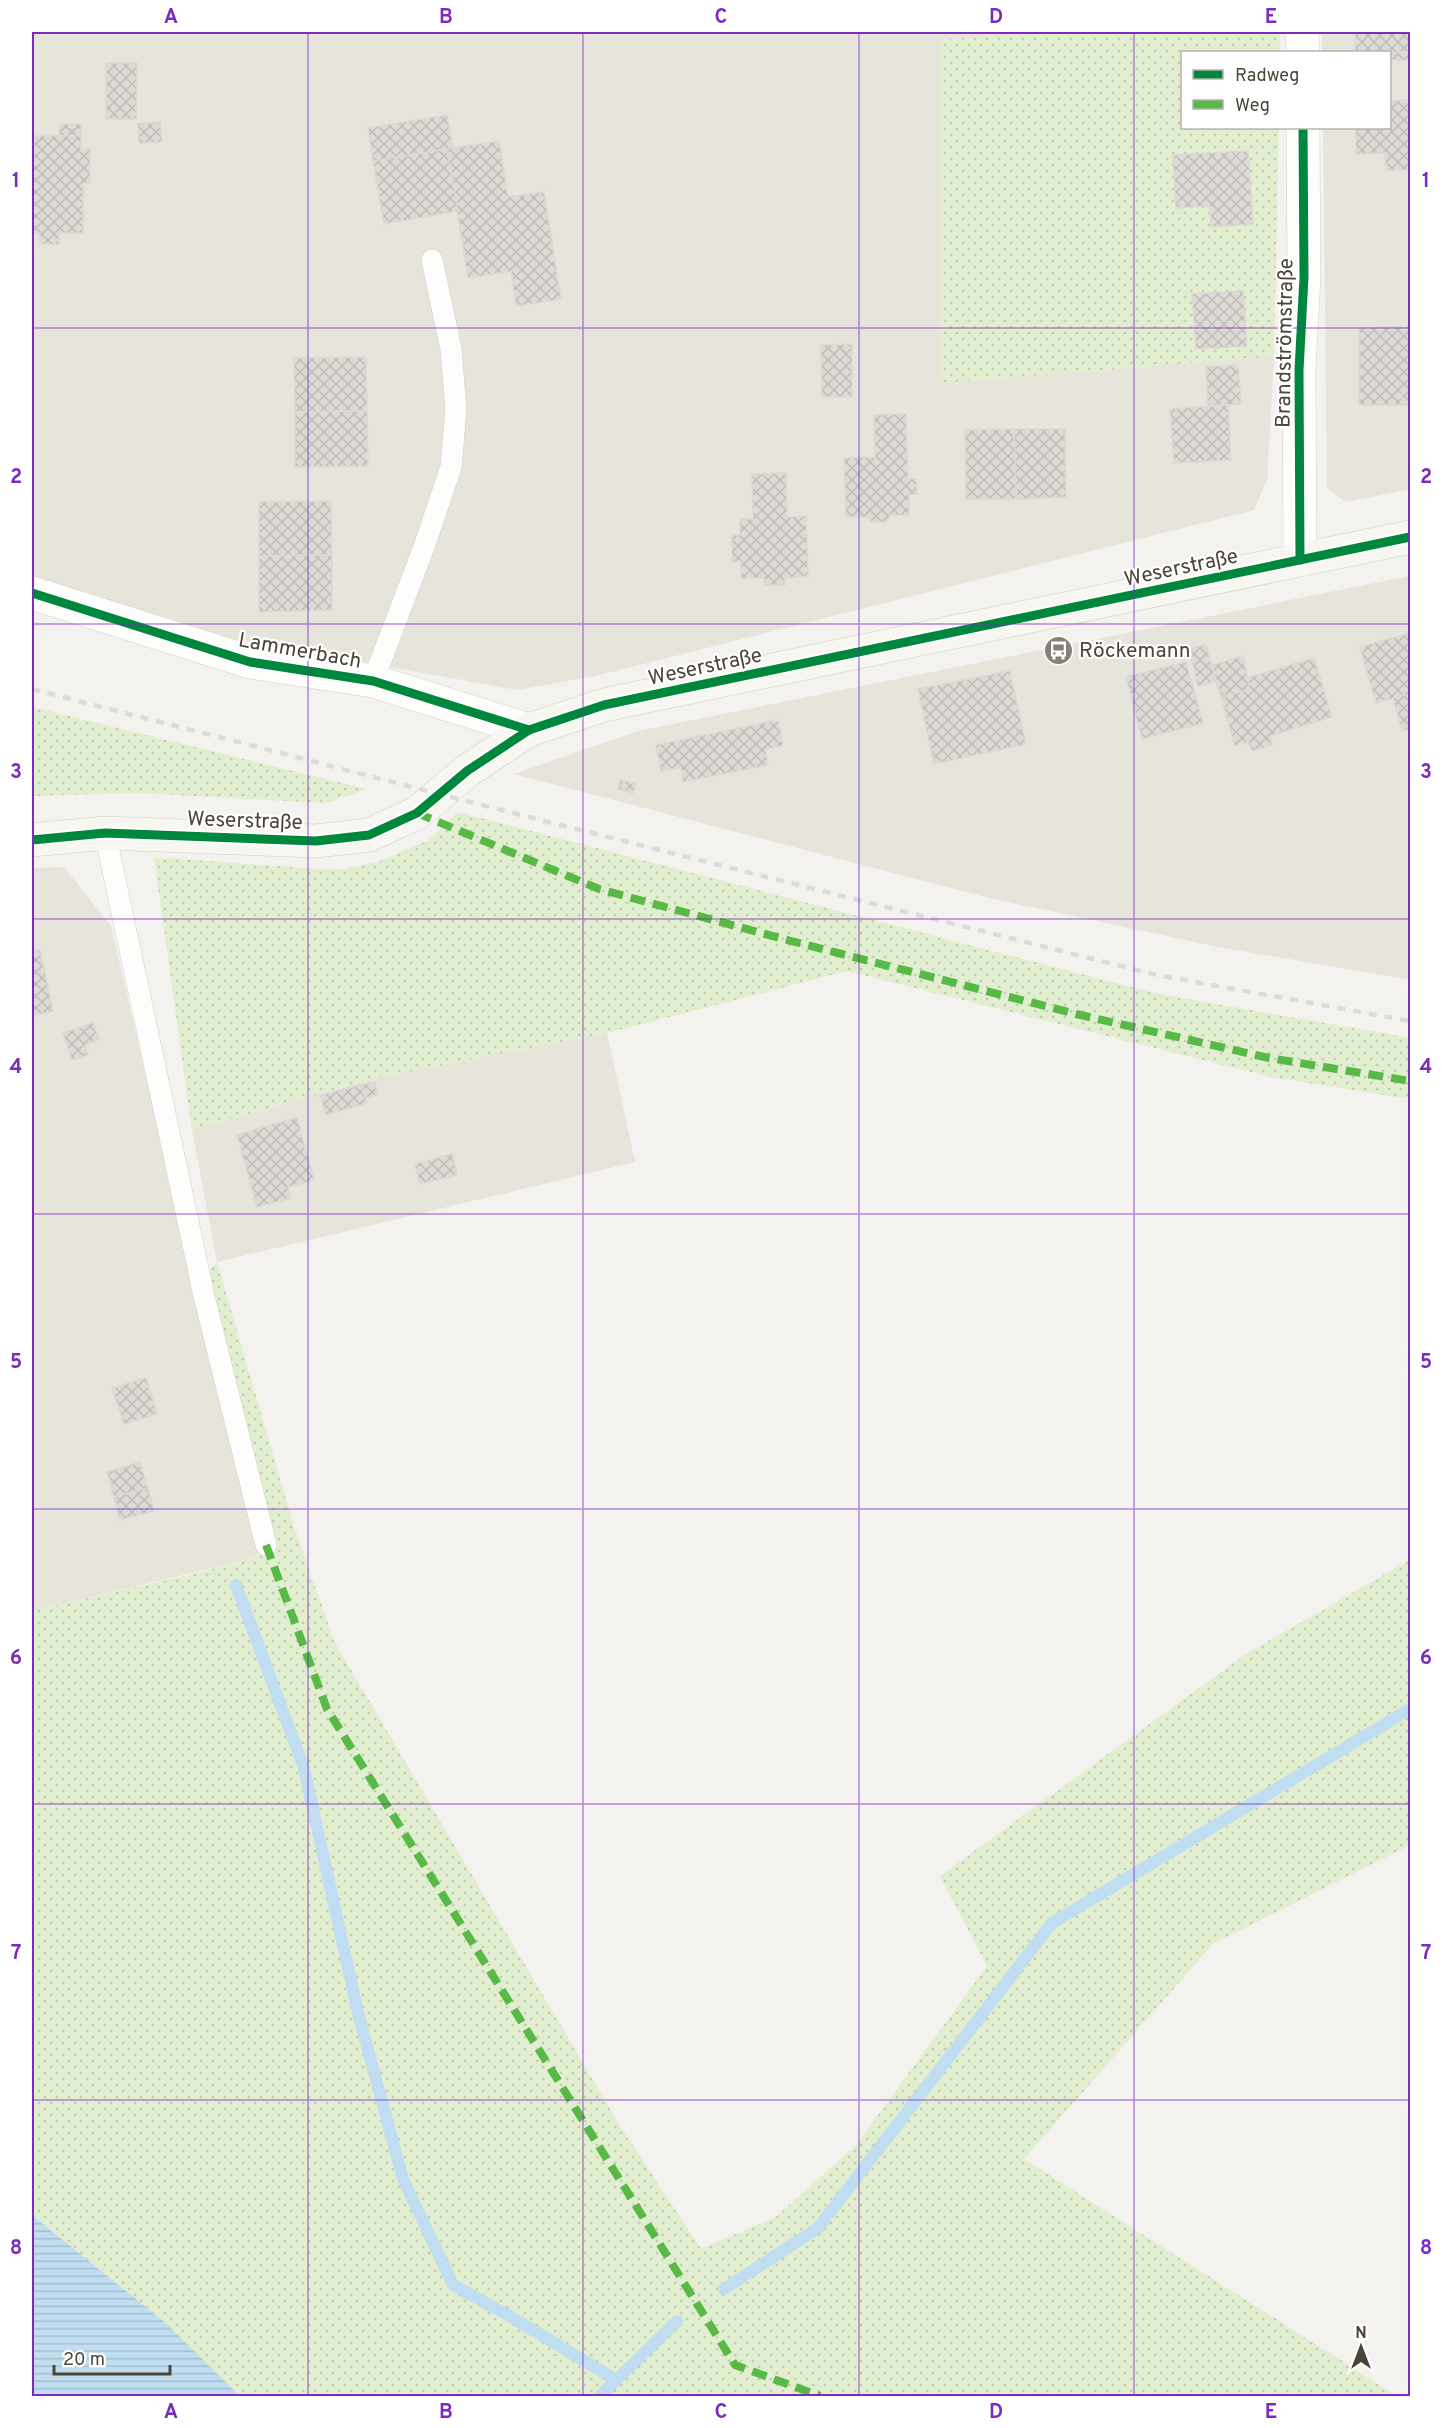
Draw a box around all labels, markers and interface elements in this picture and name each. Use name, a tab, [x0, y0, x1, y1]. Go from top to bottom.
text: A	[164, 5, 178, 31]
text: B	[439, 5, 453, 31]
text: C	[715, 5, 727, 31]
text: D	[989, 5, 1003, 31]
text: E	[1265, 5, 1277, 31]
legend	[1181, 51, 1391, 129]
text: Radweg	[1235, 65, 1299, 88]
text: Weg	[1235, 95, 1270, 118]
text: 1	[12, 169, 20, 195]
text: 1	[1422, 169, 1430, 195]
street label: Brandströmstraße	[1271, 258, 1300, 428]
text: 2	[10, 465, 22, 491]
text: 2	[1420, 465, 1432, 491]
street label: Weserstraße	[1122, 543, 1241, 594]
street label: Lammerbach	[236, 627, 363, 676]
bus stop icon: Röckemann	[1042, 634, 1074, 666]
place label: Röckemann	[1079, 638, 1191, 665]
street label: Weserstraße	[646, 642, 765, 693]
text: 3	[10, 760, 22, 786]
text: 3	[1420, 760, 1432, 786]
street label: Weserstraße	[187, 806, 303, 837]
text: 4	[10, 1055, 22, 1081]
text: 4	[1420, 1055, 1432, 1081]
text: 5	[10, 1350, 22, 1376]
text: 5	[1420, 1350, 1432, 1376]
text: 6	[10, 1646, 22, 1672]
text: 6	[1420, 1646, 1432, 1672]
text: 7	[11, 1941, 21, 1967]
text: 7	[1421, 1941, 1431, 1967]
text: 8	[10, 2236, 22, 2262]
text: 8	[1420, 2236, 1432, 2262]
north arrow	[1331, 2317, 1391, 2377]
text: N	[1355, 2324, 1367, 2344]
scale bar	[54, 2338, 170, 2376]
text: 20 m	[63, 2349, 105, 2372]
text: A	[164, 2400, 178, 2426]
text: B	[439, 2400, 453, 2426]
text: C	[715, 2400, 727, 2426]
text: D	[989, 2400, 1003, 2426]
text: E	[1265, 2400, 1277, 2426]

